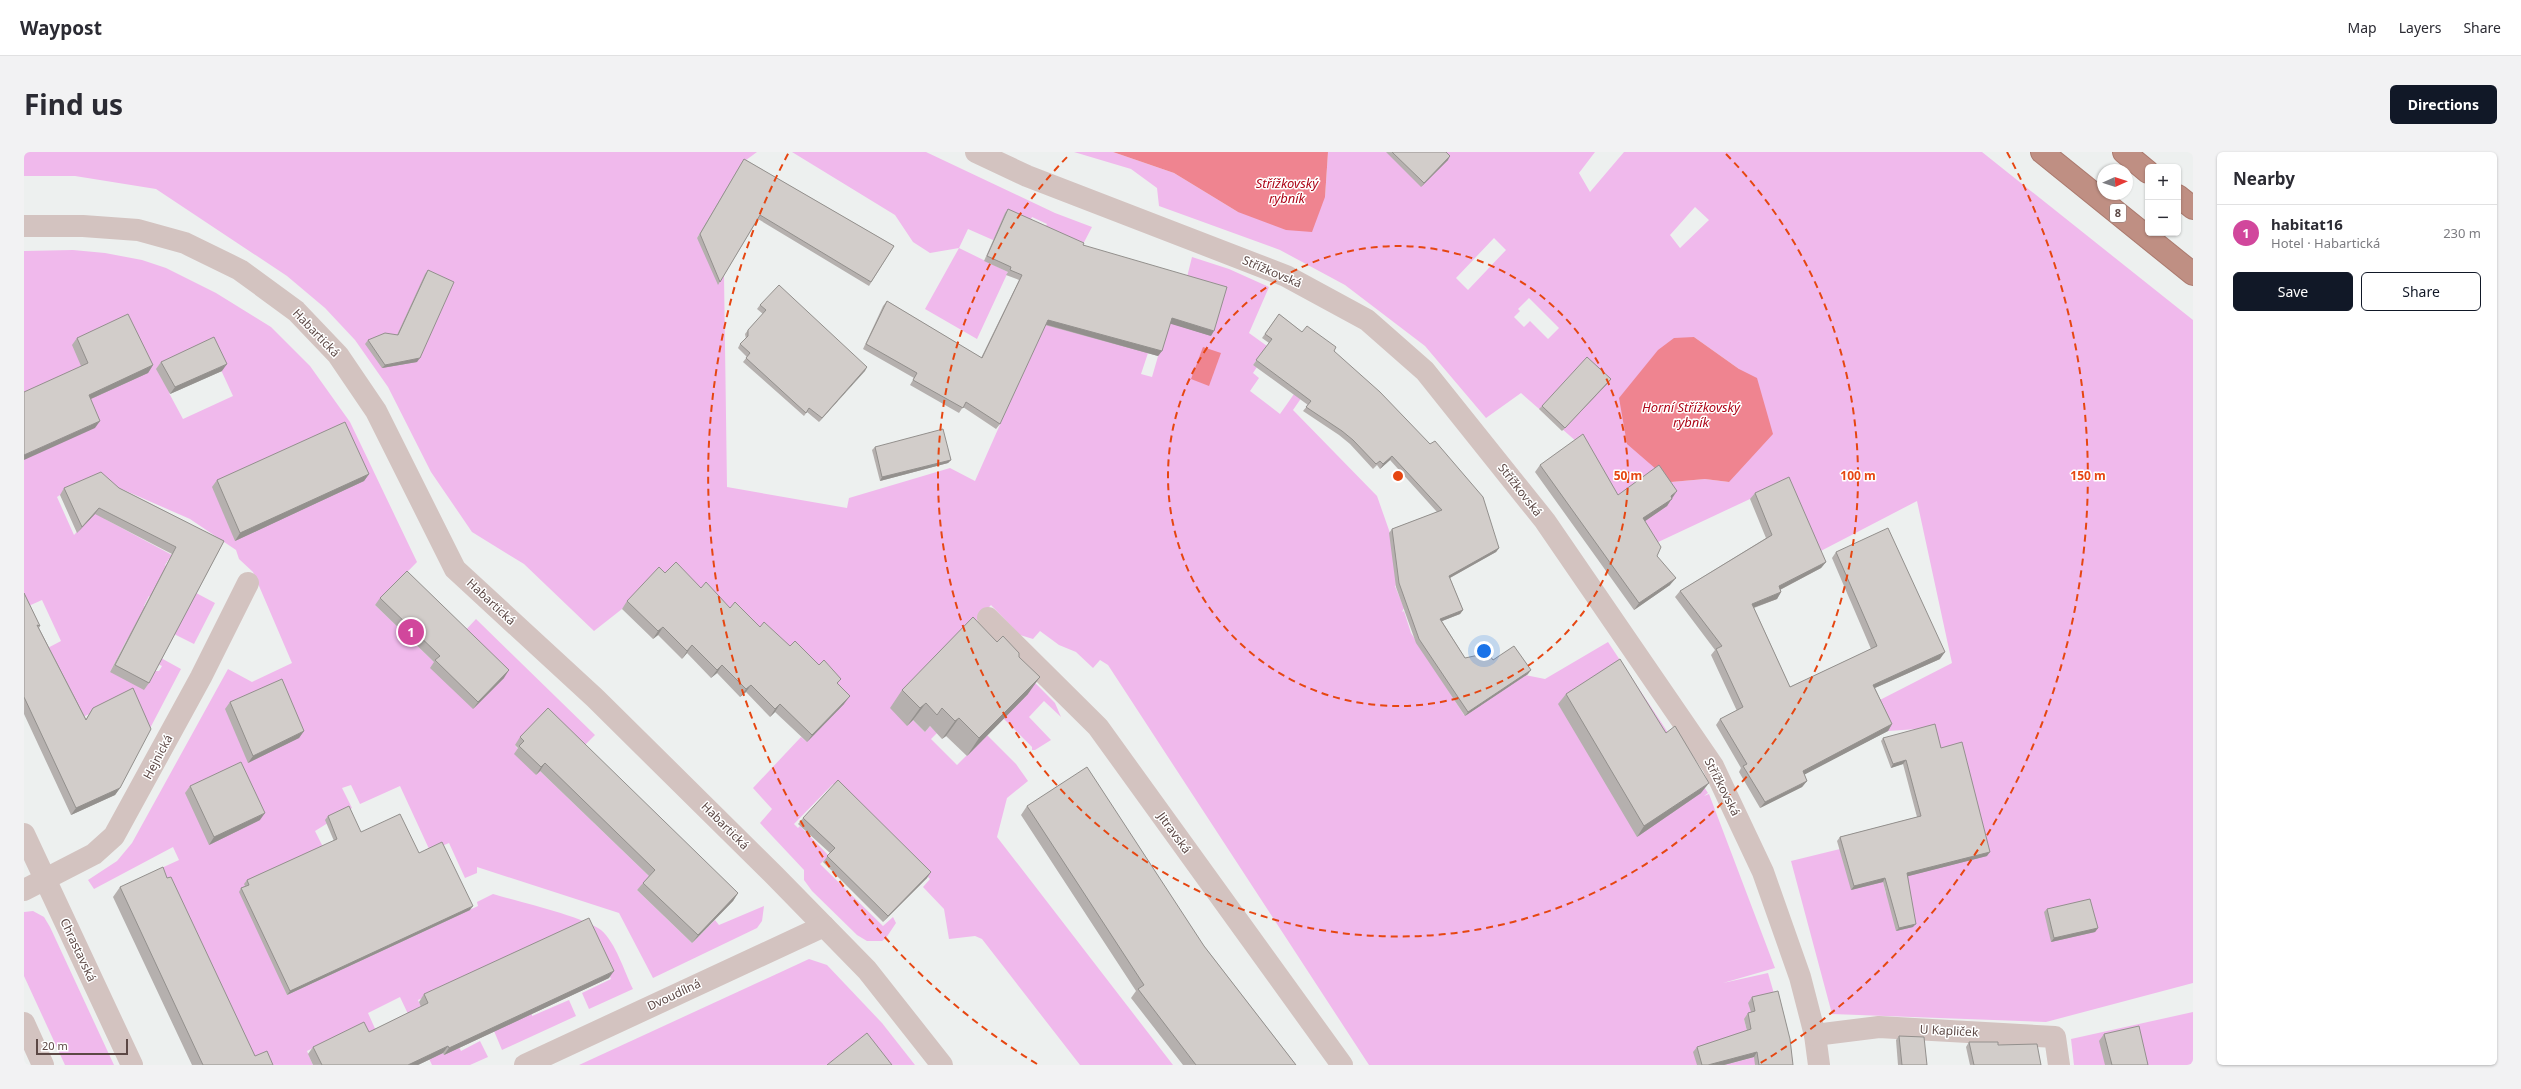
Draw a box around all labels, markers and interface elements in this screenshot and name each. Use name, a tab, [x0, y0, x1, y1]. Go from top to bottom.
text: Waypost	[20, 15, 102, 41]
text: Map	[2348, 18, 2377, 37]
text: Layers	[2399, 18, 2441, 37]
text: Share	[2463, 18, 2501, 37]
text: Find us	[24, 85, 123, 123]
button: Directions	[2390, 85, 2497, 124]
north arrow	[2097, 164, 2133, 200]
map controls	[2145, 164, 2181, 236]
button: +	[2145, 164, 2181, 200]
text: Nearby	[2233, 167, 2295, 190]
water label: Střížkovský rybník	[1256, 174, 1319, 207]
button: −	[2145, 200, 2181, 236]
road number: 8	[2110, 204, 2126, 222]
text: habitat16	[2271, 214, 2343, 234]
text: 1	[2242, 224, 2250, 242]
text: 230 m	[2443, 224, 2481, 242]
text: Hotel · Habartická	[2271, 234, 2380, 252]
street label: Střížkovská	[1240, 251, 1305, 292]
button: Save	[2233, 272, 2353, 311]
button: Share	[2361, 272, 2481, 311]
street label: Habartická	[289, 305, 344, 361]
water label: Horní Střížkovský rybník	[1642, 398, 1741, 431]
street label: Střížkovská	[1494, 460, 1546, 520]
text: 50 m	[1614, 467, 1642, 484]
text: 100 m	[1840, 467, 1876, 484]
text: 150 m	[2070, 467, 2106, 484]
centre of rings	[1391, 469, 1405, 483]
street label: Habartická	[463, 575, 519, 629]
pin: 1	[398, 617, 424, 647]
your location	[1474, 641, 1494, 661]
street label: Hejnická	[139, 732, 176, 782]
street label: Střížkovská	[1701, 755, 1744, 819]
street label: Habartická	[698, 798, 753, 853]
street label: Jitravská	[1153, 808, 1195, 857]
street label: Chrastavská	[56, 915, 101, 984]
street label: Dvoudílná	[644, 975, 703, 1014]
street label: U Kapliček	[1919, 1020, 1979, 1041]
scale bar	[36, 1037, 128, 1056]
text: 20 m	[42, 1038, 68, 1053]

